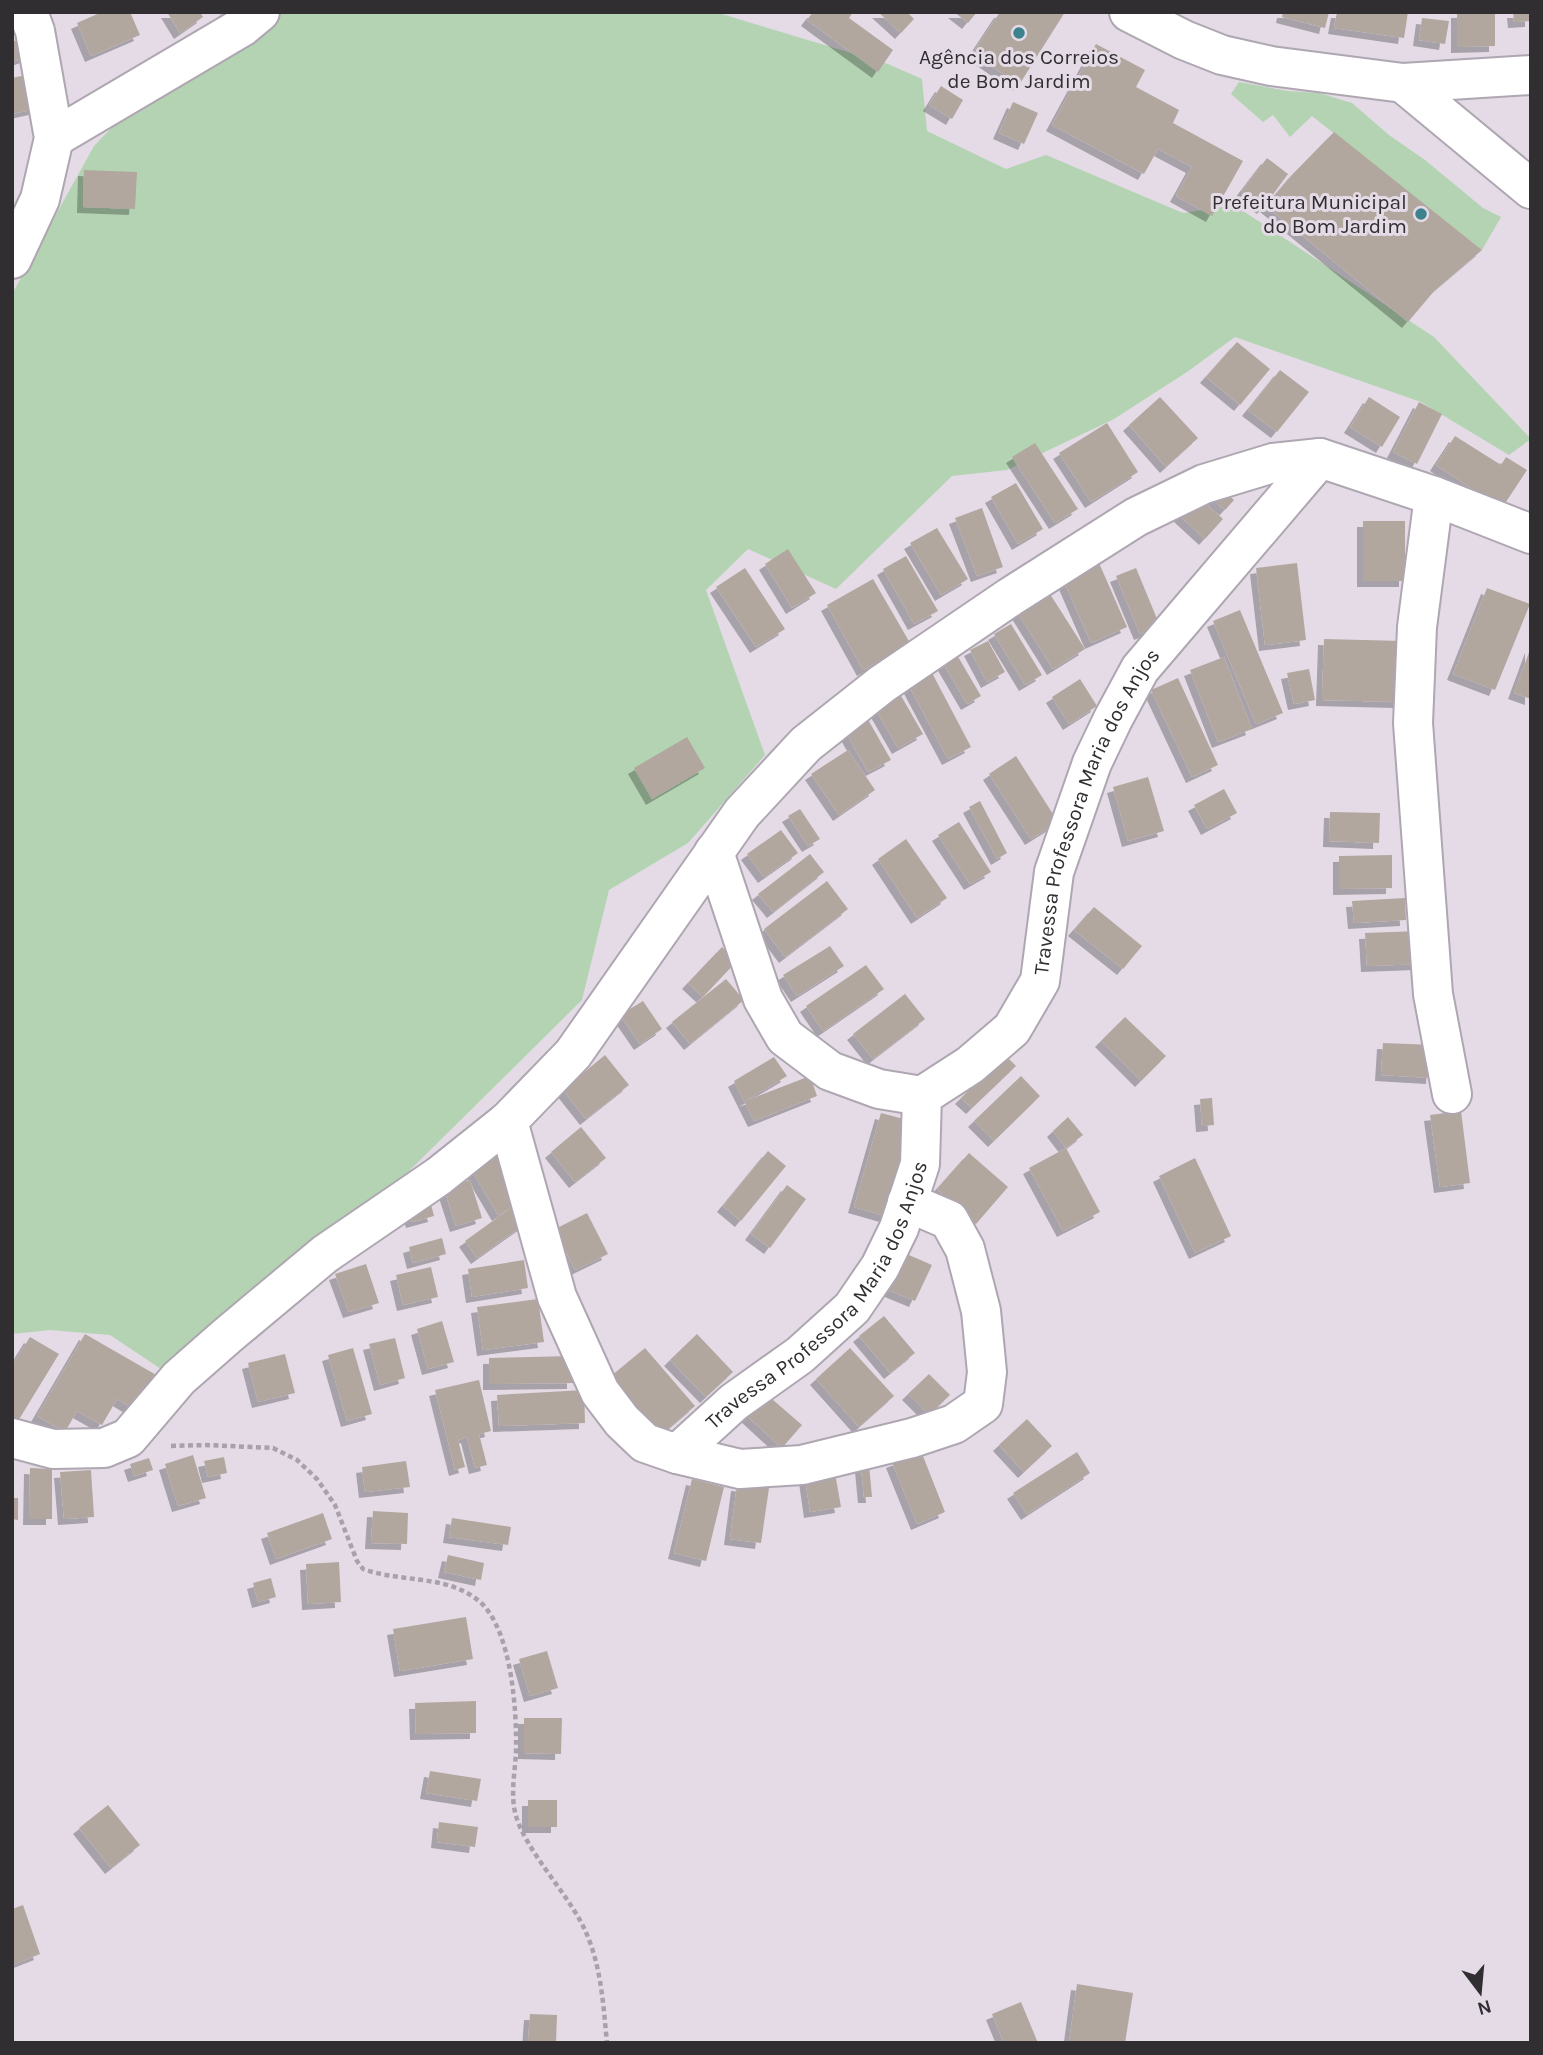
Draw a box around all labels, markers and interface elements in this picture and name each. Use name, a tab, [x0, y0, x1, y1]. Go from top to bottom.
marker: Agência dos Correios de Bom Jardim	[1011, 25, 1027, 41]
place label: Agência dos Correios de Bom Jardim	[919, 45, 1119, 93]
place label: Prefeitura Municipal do Bom Jardim	[1212, 190, 1407, 238]
marker: Prefeitura Municipal do Bom Jardim	[1413, 206, 1429, 222]
street label: Travessa Professora Maria dos Anjos	[1029, 643, 1164, 976]
street label: Travessa Professora Maria dos Anjos	[701, 1158, 932, 1434]
north arrow	[1445, 1957, 1515, 2027]
text: N	[1475, 1995, 1494, 2020]

